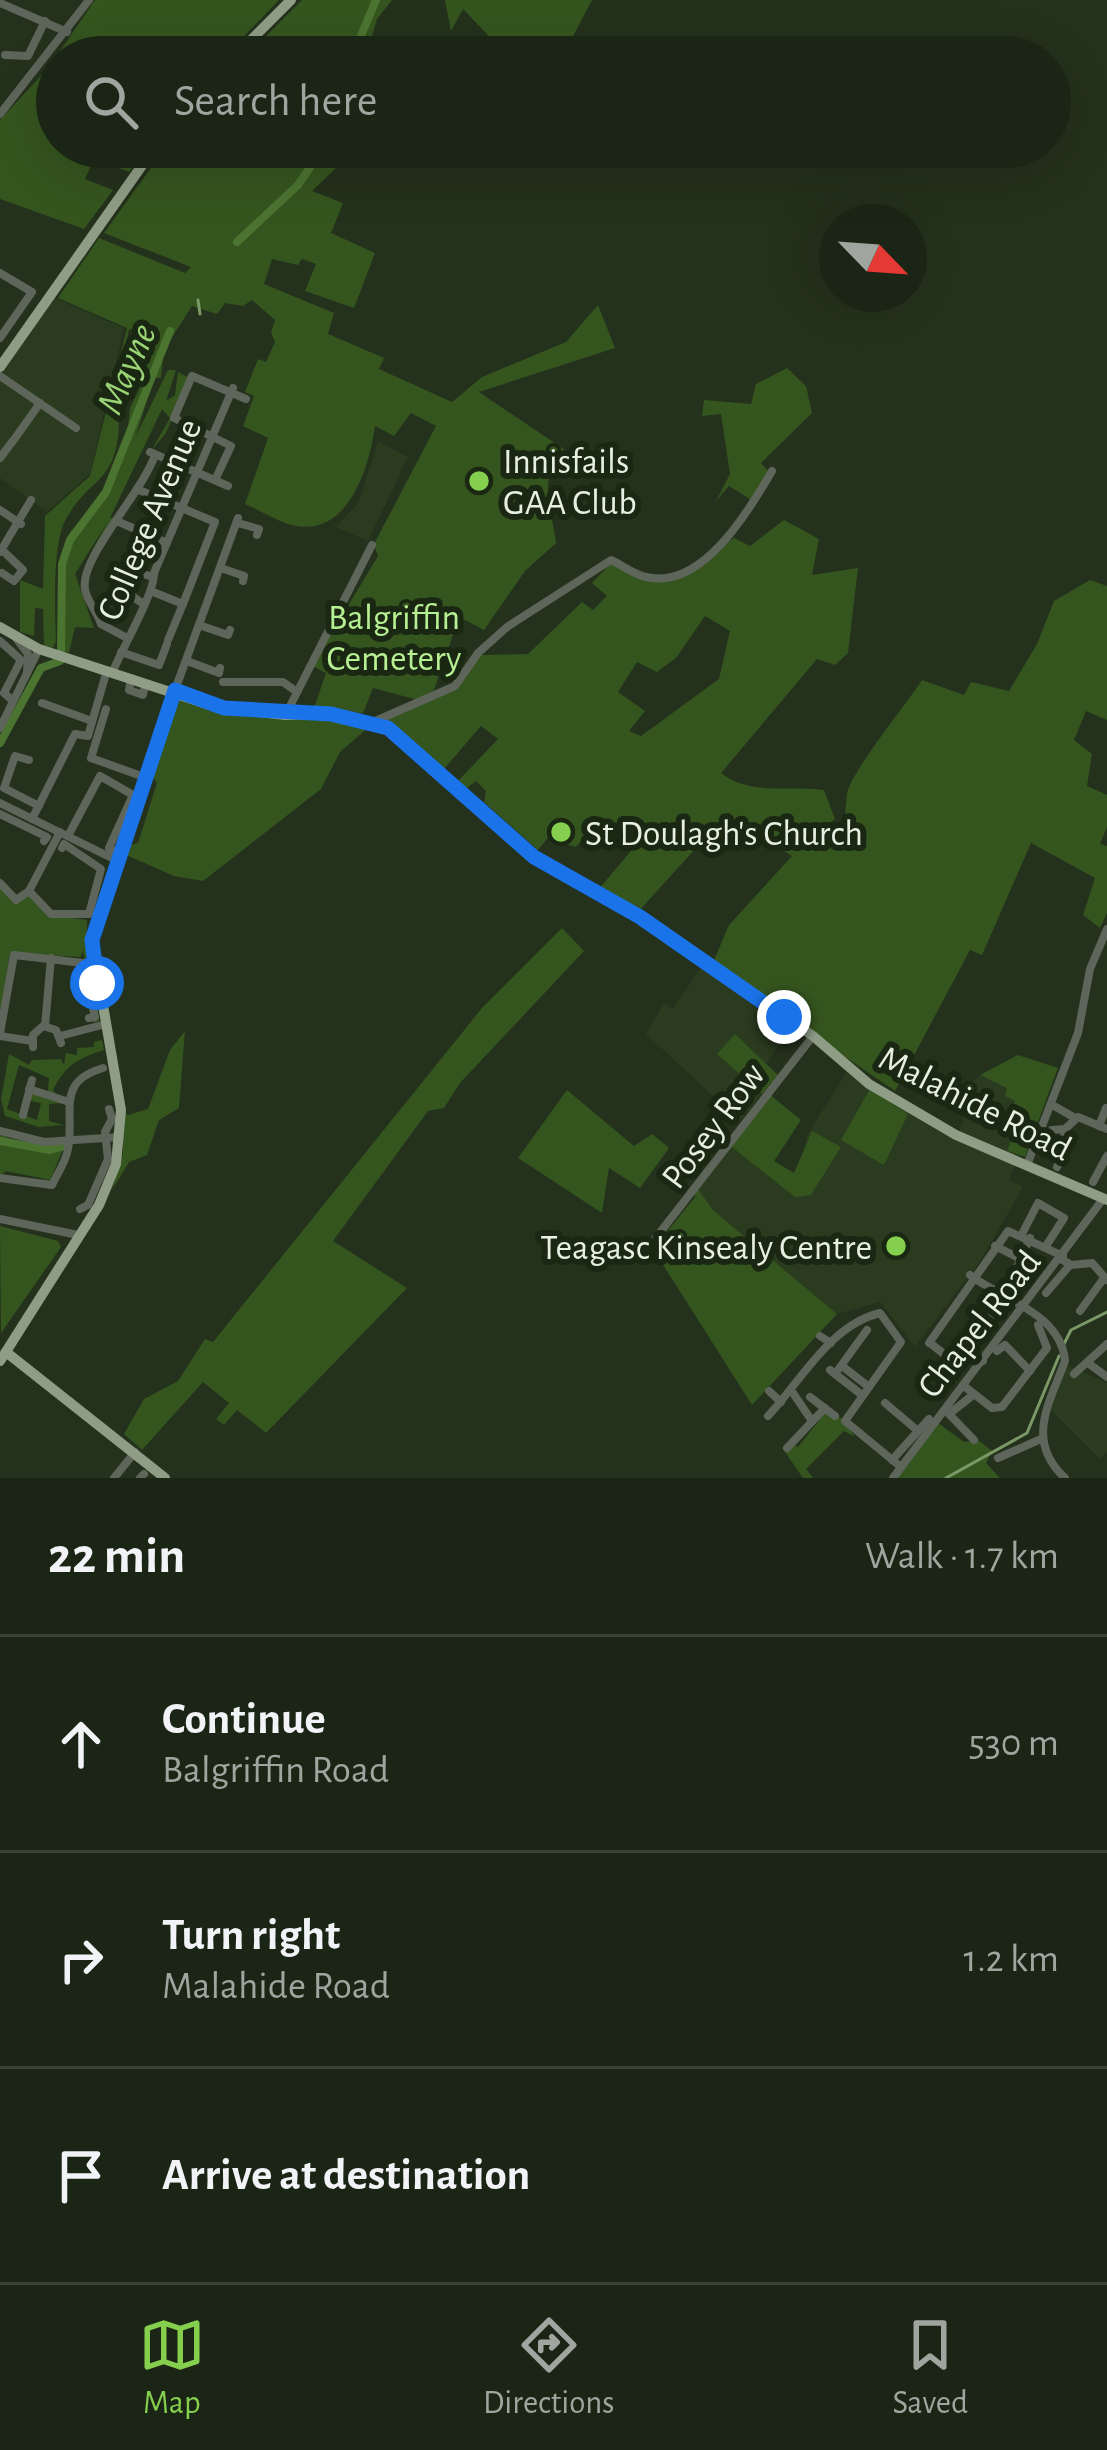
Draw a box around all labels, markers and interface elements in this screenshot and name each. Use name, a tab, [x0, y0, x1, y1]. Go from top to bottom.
search box	[36, 36, 1071, 168]
icon: search	[78, 69, 144, 135]
text: Search here	[174, 79, 377, 124]
north arrow	[819, 204, 927, 312]
water label: Mayne	[90, 318, 164, 420]
street label: College Avenue	[91, 414, 208, 626]
place label: Innisfails GAA Club	[503, 444, 637, 521]
marker: Innisfails GAA Club	[466, 468, 492, 494]
park label: Balgriffin Cemetery	[326, 600, 462, 677]
place label: St Doulagh's Church	[585, 816, 863, 852]
marker: St Doulagh's Church	[548, 819, 574, 845]
route start	[70, 956, 124, 1010]
route end	[757, 990, 811, 1044]
street label: Malahide Road	[873, 1040, 1077, 1168]
street label: Posey Row	[655, 1057, 772, 1195]
place label: Teagasc Kinsealy Centre	[540, 1230, 872, 1266]
marker: Teagasc Kinsealy Centre	[883, 1233, 909, 1259]
street label: Chapel Road	[911, 1244, 1048, 1404]
text: 22 min	[48, 1531, 185, 1582]
text: Walk · 1.7 km	[865, 1537, 1059, 1576]
text: Continue	[162, 1697, 326, 1742]
icon: ahead	[48, 1711, 114, 1777]
text: 530 m	[968, 1724, 1059, 1763]
text: Balgriffin Road	[162, 1751, 389, 1790]
text: Turn right	[162, 1913, 340, 1958]
icon: right	[48, 1927, 114, 1993]
text: 1.2 km	[963, 1940, 1059, 1979]
text: Malahide Road	[162, 1967, 390, 2006]
icon: arrive	[48, 2143, 114, 2209]
text: Arrive at destination	[162, 2153, 530, 2198]
tab: Map	[139, 2312, 205, 2424]
tab: Directions	[483, 2312, 614, 2424]
tab: Saved	[892, 2312, 968, 2424]

